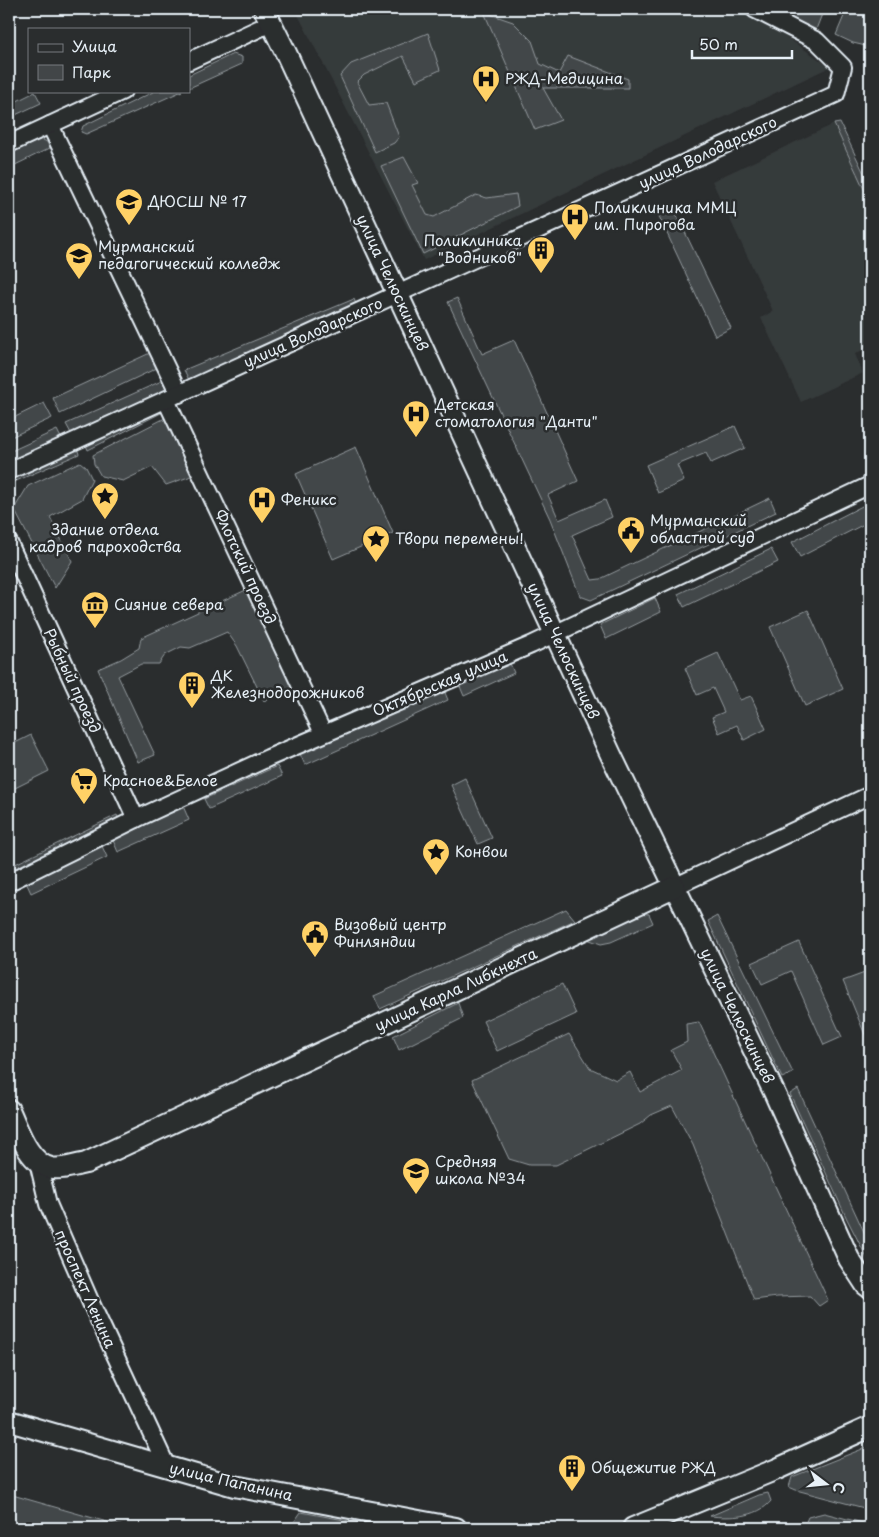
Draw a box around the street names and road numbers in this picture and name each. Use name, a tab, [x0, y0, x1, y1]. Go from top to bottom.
street label: улица Володарского	[634, 109, 780, 194]
street label: улица Челюскинцев	[352, 210, 435, 355]
street label: улица Володарского	[239, 291, 386, 373]
street label: Флотский проезд	[210, 505, 283, 628]
street label: улица Челюскинцев	[523, 578, 606, 723]
street label: Рыбный проезд	[39, 624, 108, 737]
street label: Октябрьская улица	[369, 644, 511, 721]
street label: улица Карла Либкнехта	[370, 941, 541, 1036]
street label: улица Челюскинцев	[695, 944, 781, 1087]
street label: проспект Ленина	[50, 1225, 123, 1352]
street label: улица Папанина	[167, 1455, 296, 1506]

